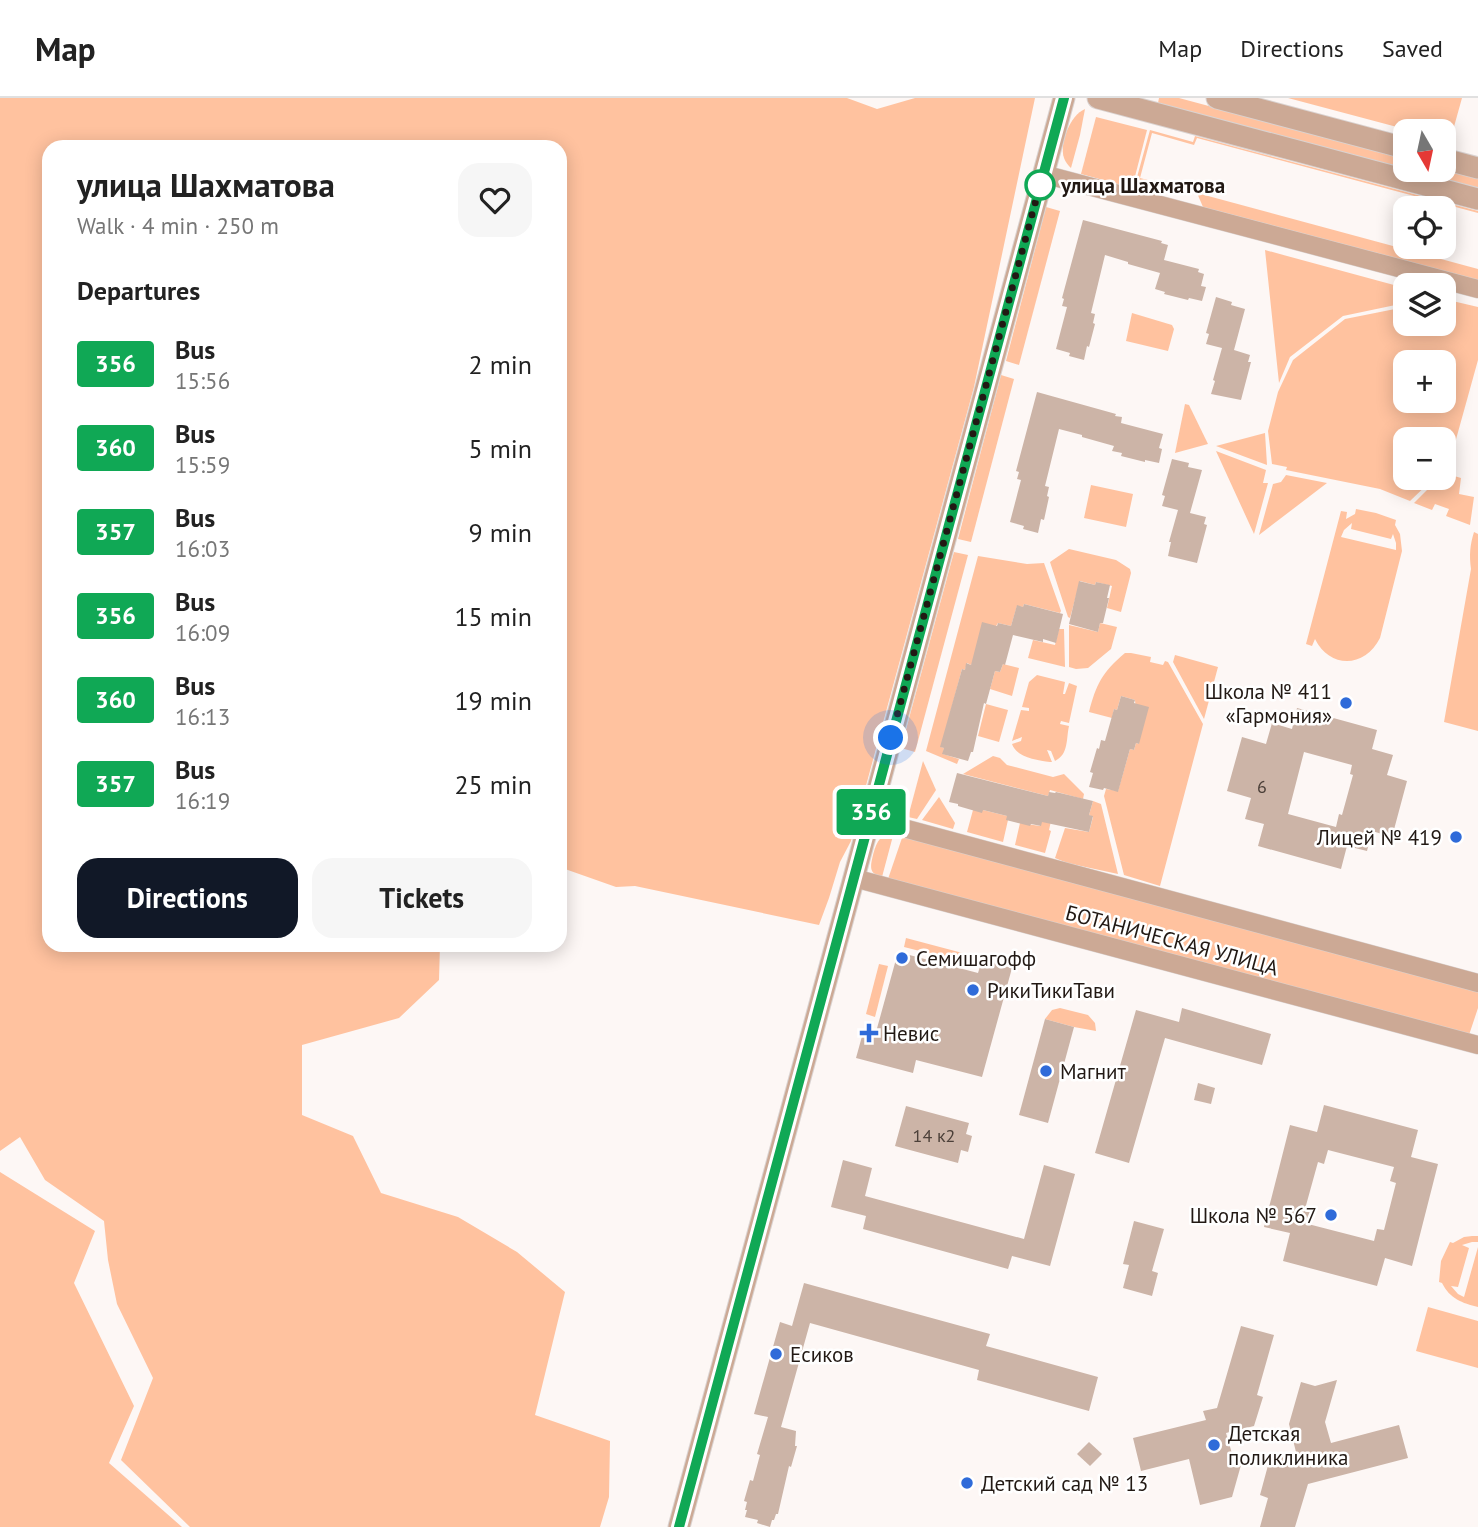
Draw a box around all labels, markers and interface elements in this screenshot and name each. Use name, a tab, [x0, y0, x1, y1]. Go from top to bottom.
text: Map	[35, 27, 96, 70]
text: Map	[1158, 33, 1202, 64]
text: Directions	[1240, 33, 1344, 64]
text: Saved	[1382, 33, 1443, 64]
north arrow	[1393, 119, 1456, 182]
map controls	[1393, 119, 1456, 490]
text: улица Шахматова	[77, 163, 335, 206]
button: heart	[458, 163, 532, 237]
marker: улица Шахматова	[1025, 170, 1055, 200]
place label: улица Шахматова	[1060, 172, 1225, 199]
button: locate	[1393, 196, 1456, 259]
text: Walk · 4 min · 250 m	[77, 211, 279, 240]
button: layers	[1393, 273, 1456, 336]
text: Departures	[77, 274, 200, 307]
text: Bus	[175, 333, 215, 366]
text: 356	[95, 348, 136, 379]
text: 2 min	[469, 348, 532, 381]
button: +	[1393, 350, 1456, 413]
text: 15:56	[175, 366, 230, 395]
text: Bus	[175, 417, 215, 450]
button: −	[1393, 427, 1456, 490]
text: 360	[95, 432, 136, 463]
text: 5 min	[469, 432, 532, 465]
text: 15:59	[175, 450, 230, 479]
text: Bus	[175, 501, 215, 534]
text: 357	[95, 516, 136, 547]
text: 9 min	[469, 516, 532, 549]
text: 16:03	[175, 534, 230, 563]
text: Bus	[175, 585, 215, 618]
text: 356	[95, 600, 136, 631]
text: 15 min	[454, 600, 532, 633]
text: 16:09	[175, 618, 230, 647]
text: Bus	[175, 669, 215, 702]
place label: Школа № 411 «Гармония»	[1205, 678, 1332, 729]
text: 360	[95, 684, 136, 715]
text: 19 min	[454, 684, 532, 717]
marker: Школа № 411 «Гармония»	[1338, 695, 1354, 711]
text: 16:13	[175, 702, 230, 731]
your location	[873, 720, 908, 755]
text: Bus	[175, 753, 215, 786]
text: 357	[95, 768, 136, 799]
text: 25 min	[454, 768, 532, 801]
house number: 6	[1257, 775, 1267, 798]
text: 16:19	[175, 786, 230, 815]
line badge: 356	[831, 789, 911, 835]
text: 356	[851, 796, 891, 827]
place label: Лицей № 419	[1316, 824, 1442, 851]
marker: Лицей № 419	[1448, 829, 1464, 845]
button: Directions	[77, 858, 298, 938]
button: Tickets	[312, 858, 532, 938]
street label: БОТАНИЧЕСКАЯ УЛИЦА	[1063, 899, 1282, 982]
place label: Семишагофф	[916, 945, 1036, 972]
marker: Семишагофф	[894, 950, 910, 966]
place label: РикиТикиТави	[987, 977, 1115, 1004]
marker: РикиТикиТави	[965, 982, 981, 998]
place label: Невис	[883, 1020, 939, 1047]
marker: Невис	[861, 1025, 877, 1041]
place label: Магнит	[1060, 1058, 1127, 1085]
marker: Магнит	[1038, 1063, 1054, 1079]
house number: 14 к2	[913, 1124, 955, 1147]
place label: Школа № 567	[1190, 1202, 1317, 1229]
marker: Школа № 567	[1323, 1207, 1339, 1223]
place label: Есиков	[790, 1341, 854, 1368]
marker: Есиков	[768, 1346, 784, 1362]
place label: Детская поликлиника	[1228, 1420, 1348, 1471]
marker: Детская поликлиника	[1206, 1437, 1222, 1453]
place label: Детский сад № 13	[981, 1470, 1148, 1497]
marker: Детский сад № 13	[959, 1475, 975, 1491]

